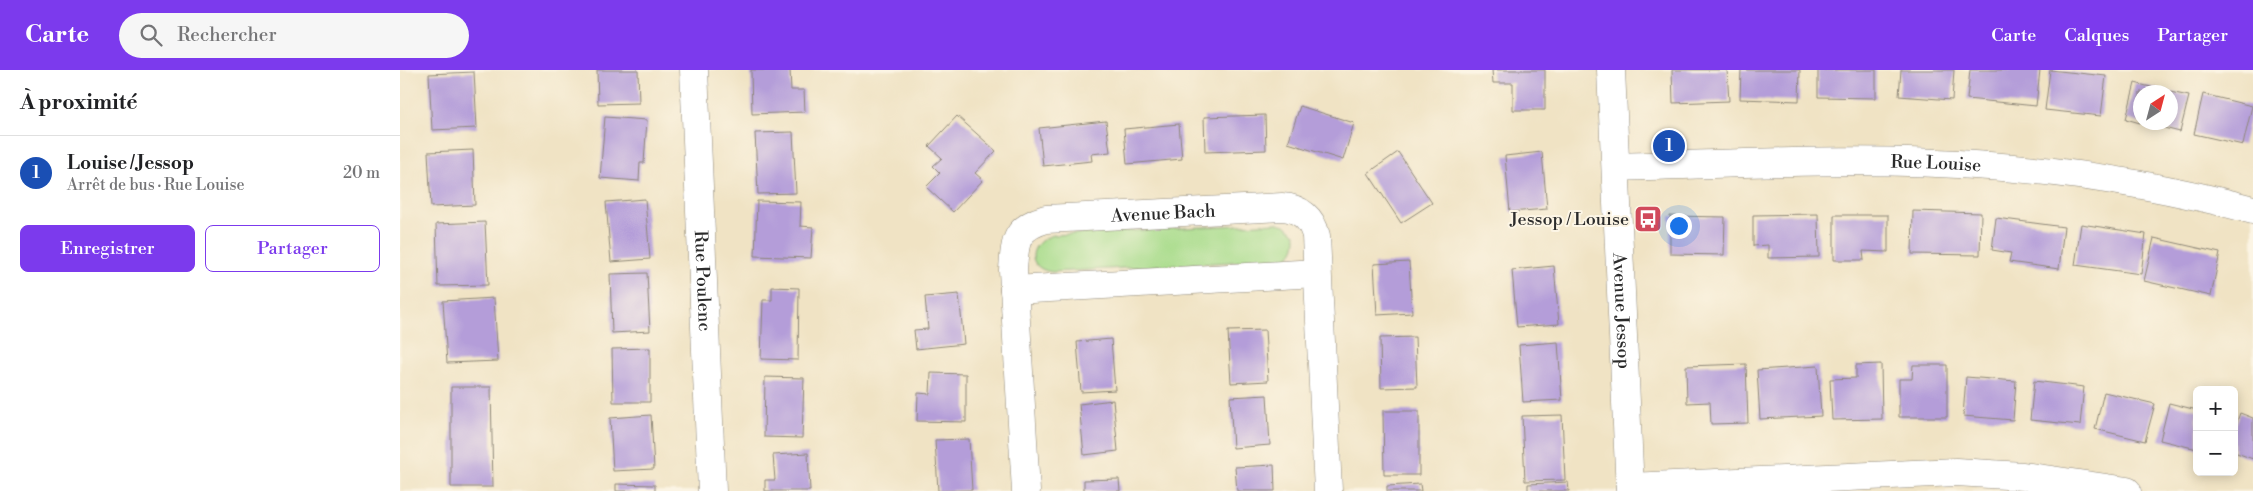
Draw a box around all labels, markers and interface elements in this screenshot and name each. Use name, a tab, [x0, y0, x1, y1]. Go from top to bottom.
search box	[119, 13, 469, 58]
text: Carte	[25, 20, 89, 50]
icon: search	[137, 21, 165, 49]
text: Rechercher	[177, 23, 277, 47]
text: Carte	[1991, 24, 2036, 47]
text: Calques	[2064, 24, 2129, 47]
text: Partager	[2157, 24, 2228, 47]
north arrow	[2133, 85, 2178, 130]
text: À proximité	[20, 90, 137, 116]
pin: 1	[1653, 127, 1685, 165]
street label: Rue Louise	[1890, 150, 1982, 177]
text: Louise / Jessop	[67, 151, 194, 175]
text: 1	[32, 163, 40, 183]
text: 20 m	[343, 163, 380, 183]
text: Arrêt de bus · Rue Louise	[67, 175, 245, 195]
street label: Avenue Bach	[1109, 199, 1216, 228]
bus stop icon: Jessop / Louise	[1633, 204, 1663, 234]
place label: Jessop / Louise	[1509, 208, 1629, 231]
your location	[1666, 213, 1692, 239]
button: Enregistrer	[20, 225, 195, 272]
button: Partager	[205, 225, 380, 272]
street label: Rue Poulenc	[689, 230, 716, 332]
street label: Avenue Jessop	[1607, 251, 1635, 369]
map controls	[2193, 386, 2238, 476]
button: +	[2193, 386, 2238, 431]
button: −	[2193, 431, 2238, 476]

